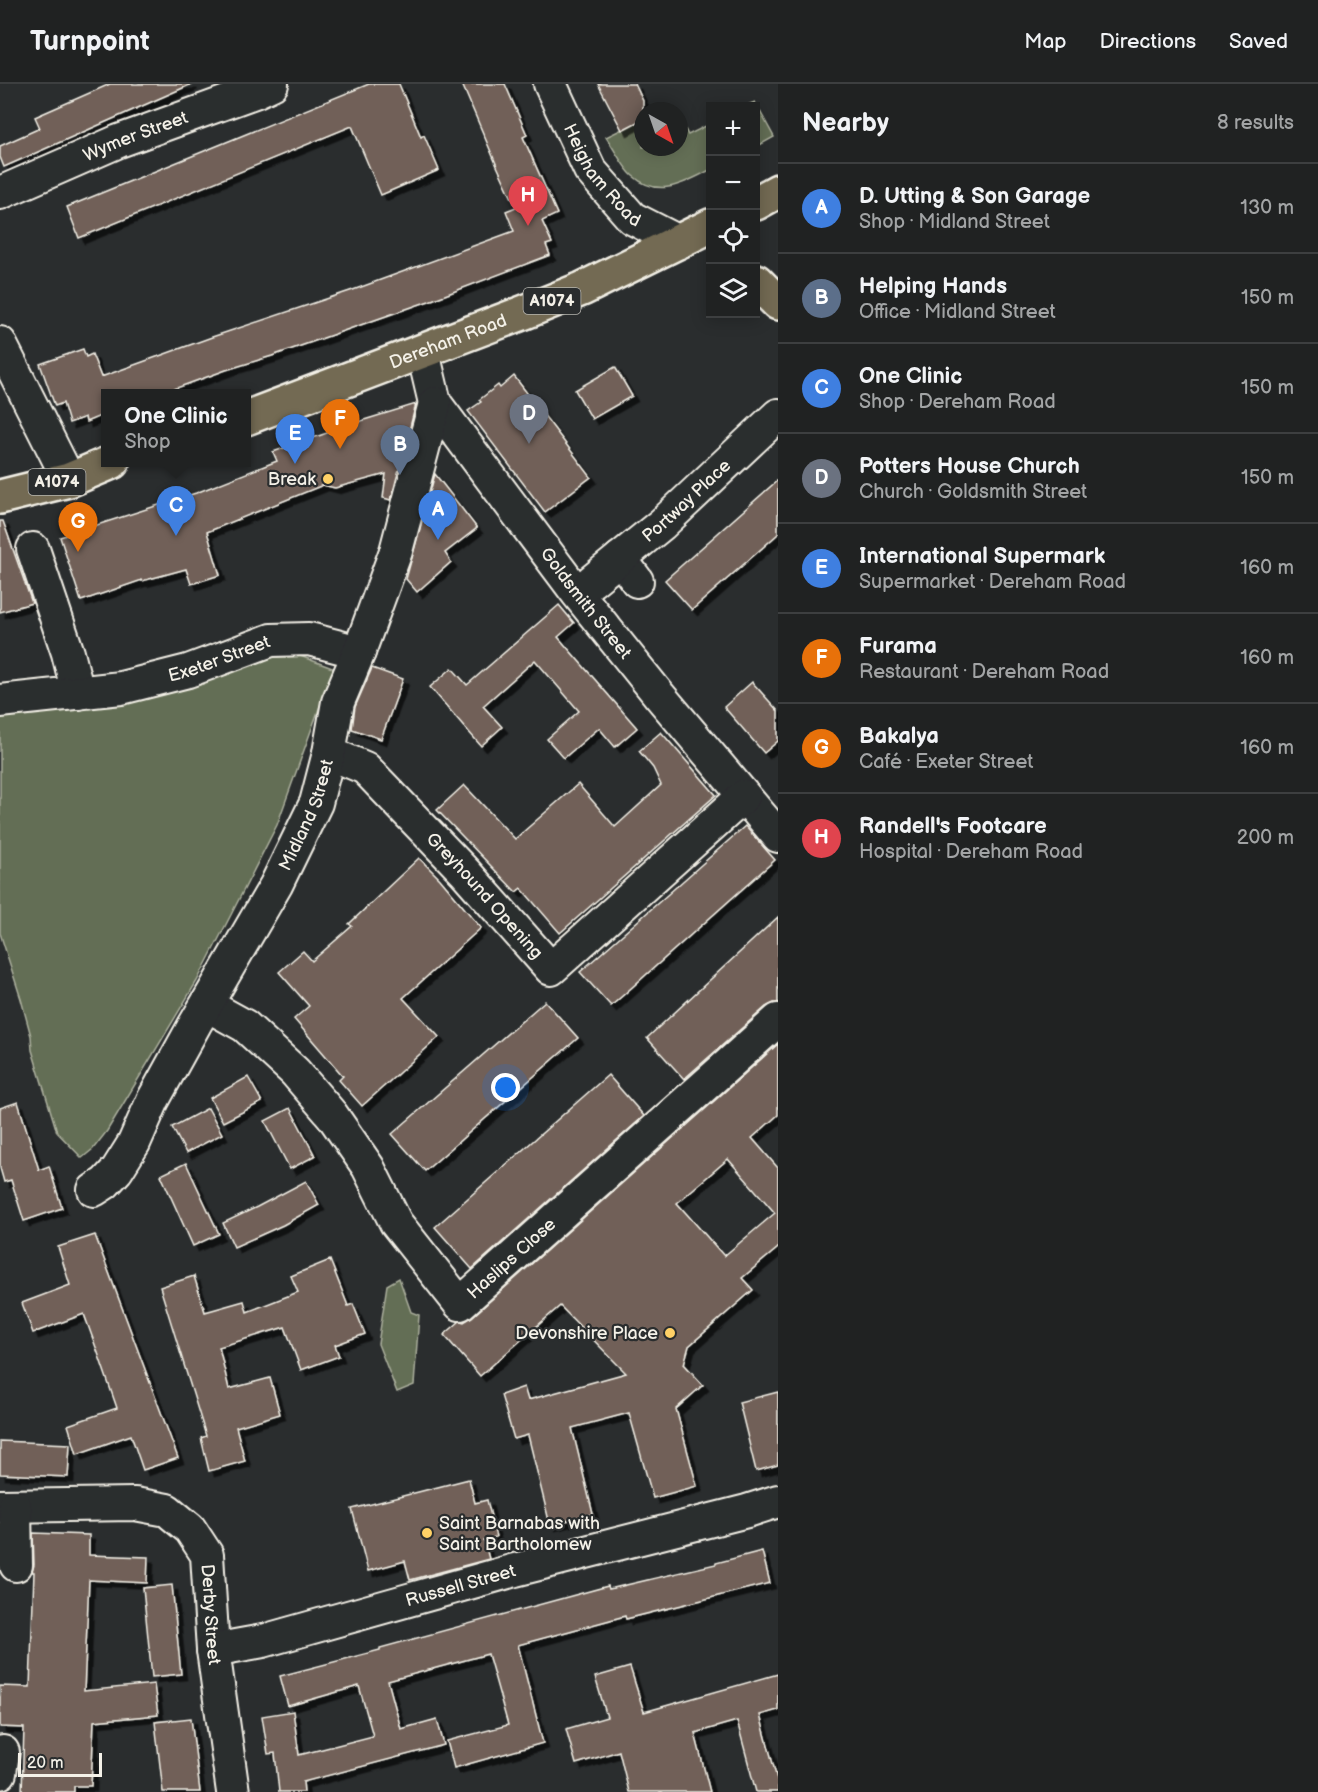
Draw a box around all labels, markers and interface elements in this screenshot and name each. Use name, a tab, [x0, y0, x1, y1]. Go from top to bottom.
text: Turnpoint	[30, 25, 150, 58]
text: Map	[1024, 29, 1067, 54]
text: Directions	[1100, 29, 1196, 54]
text: Saved	[1229, 29, 1288, 54]
north arrow	[634, 102, 688, 156]
map controls	[706, 102, 760, 318]
button: +	[706, 102, 760, 156]
street label: Wymer Street	[80, 106, 191, 166]
text: Nearby	[802, 108, 889, 139]
text: 8 results	[1217, 111, 1294, 135]
street label: Heigham Road	[559, 120, 644, 231]
button: −	[706, 156, 760, 210]
pin: H	[508, 176, 548, 226]
text: D. Utting & Son Garage	[859, 183, 1090, 210]
text: A	[815, 196, 828, 220]
text: 130 m	[1240, 196, 1294, 220]
button: locate	[706, 210, 760, 264]
text: Shop · Midland Street	[859, 210, 1050, 234]
button: layers	[706, 264, 760, 318]
text: Helping Hands	[859, 273, 1007, 300]
text: B	[814, 286, 829, 310]
text: 150 m	[1241, 286, 1294, 310]
road number: A1074	[524, 288, 580, 314]
text: Office · Midland Street	[859, 300, 1056, 324]
street label: Dereham Road	[386, 309, 510, 373]
text: One Clinic	[859, 363, 962, 390]
text: C	[814, 376, 829, 400]
text: 150 m	[1241, 376, 1294, 400]
popup	[101, 389, 251, 467]
text: Shop · Dereham Road	[859, 390, 1056, 414]
pin: D	[510, 394, 548, 444]
pin: F	[320, 400, 360, 449]
text: One Clinic	[124, 403, 228, 430]
pin: E	[276, 414, 314, 464]
pin: B	[380, 426, 420, 475]
text: Shop	[124, 430, 171, 454]
text: Potters House Church	[859, 453, 1080, 480]
street label: Portway Place	[638, 454, 735, 546]
text: D	[815, 466, 828, 490]
text: 150 m	[1241, 466, 1294, 490]
road number: A1074	[28, 469, 86, 495]
place label: Break	[268, 469, 316, 490]
marker: Break	[321, 472, 335, 486]
text: Church · Goldsmith Street	[859, 480, 1087, 504]
pin: C	[156, 486, 195, 536]
pin: A	[418, 490, 458, 540]
pin: G	[58, 502, 98, 552]
street label: Goldsmith Street	[536, 543, 636, 663]
text: International Supermark	[859, 543, 1105, 570]
text: E	[815, 556, 828, 580]
text: 160 m	[1240, 556, 1294, 580]
text: Supermarket · Dereham Road	[859, 570, 1126, 594]
street label: Exeter Street	[166, 631, 273, 686]
text: Furama	[859, 633, 937, 660]
text: F	[815, 646, 828, 670]
text: 160 m	[1240, 646, 1294, 670]
text: Restaurant · Dereham Road	[859, 660, 1109, 684]
text: Bakalya	[859, 723, 939, 750]
text: G	[814, 736, 829, 760]
text: 160 m	[1240, 736, 1294, 760]
text: Café · Exeter Street	[859, 750, 1033, 774]
street label: Midland Street	[274, 757, 338, 874]
text: Randell's Footcare	[859, 813, 1047, 840]
text: H	[814, 826, 829, 850]
text: 200 m	[1237, 826, 1294, 850]
street label: Greyhound Opening	[422, 828, 547, 963]
text: Hospital · Dereham Road	[859, 840, 1083, 864]
your location	[491, 1073, 520, 1102]
street label: Haslips Close	[463, 1213, 560, 1303]
place label: Devonshire Place	[515, 1323, 658, 1344]
marker: Devonshire Place	[663, 1326, 677, 1340]
place label: Saint Barnabas with Saint Bartholomew	[439, 1513, 600, 1555]
marker: Saint Barnabas with Saint Bartholomew	[420, 1526, 434, 1540]
street label: Russell Street	[403, 1560, 518, 1611]
street label: Derby Street	[197, 1563, 226, 1667]
scale bar	[18, 1750, 102, 1778]
text: 20 m	[27, 1754, 63, 1773]

